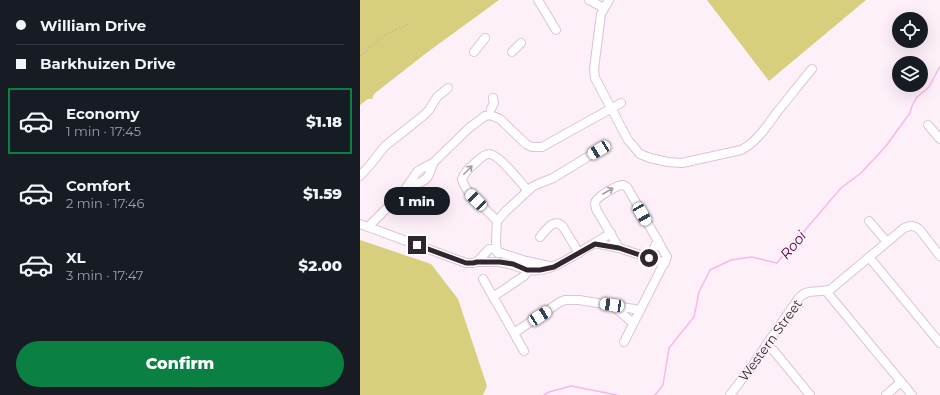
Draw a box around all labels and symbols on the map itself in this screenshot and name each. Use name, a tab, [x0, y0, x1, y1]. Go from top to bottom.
car	[586, 139, 612, 161]
one-way arrow	[463, 165, 473, 175]
callout: 1 min	[384, 187, 450, 215]
car	[463, 187, 489, 213]
one-way arrow	[602, 187, 614, 195]
car	[631, 201, 653, 227]
water label: Rooi	[776, 227, 810, 263]
route end	[408, 236, 426, 254]
route start	[640, 249, 658, 267]
street label: Western Street	[735, 296, 805, 384]
car	[599, 297, 625, 313]
car	[527, 304, 553, 328]

